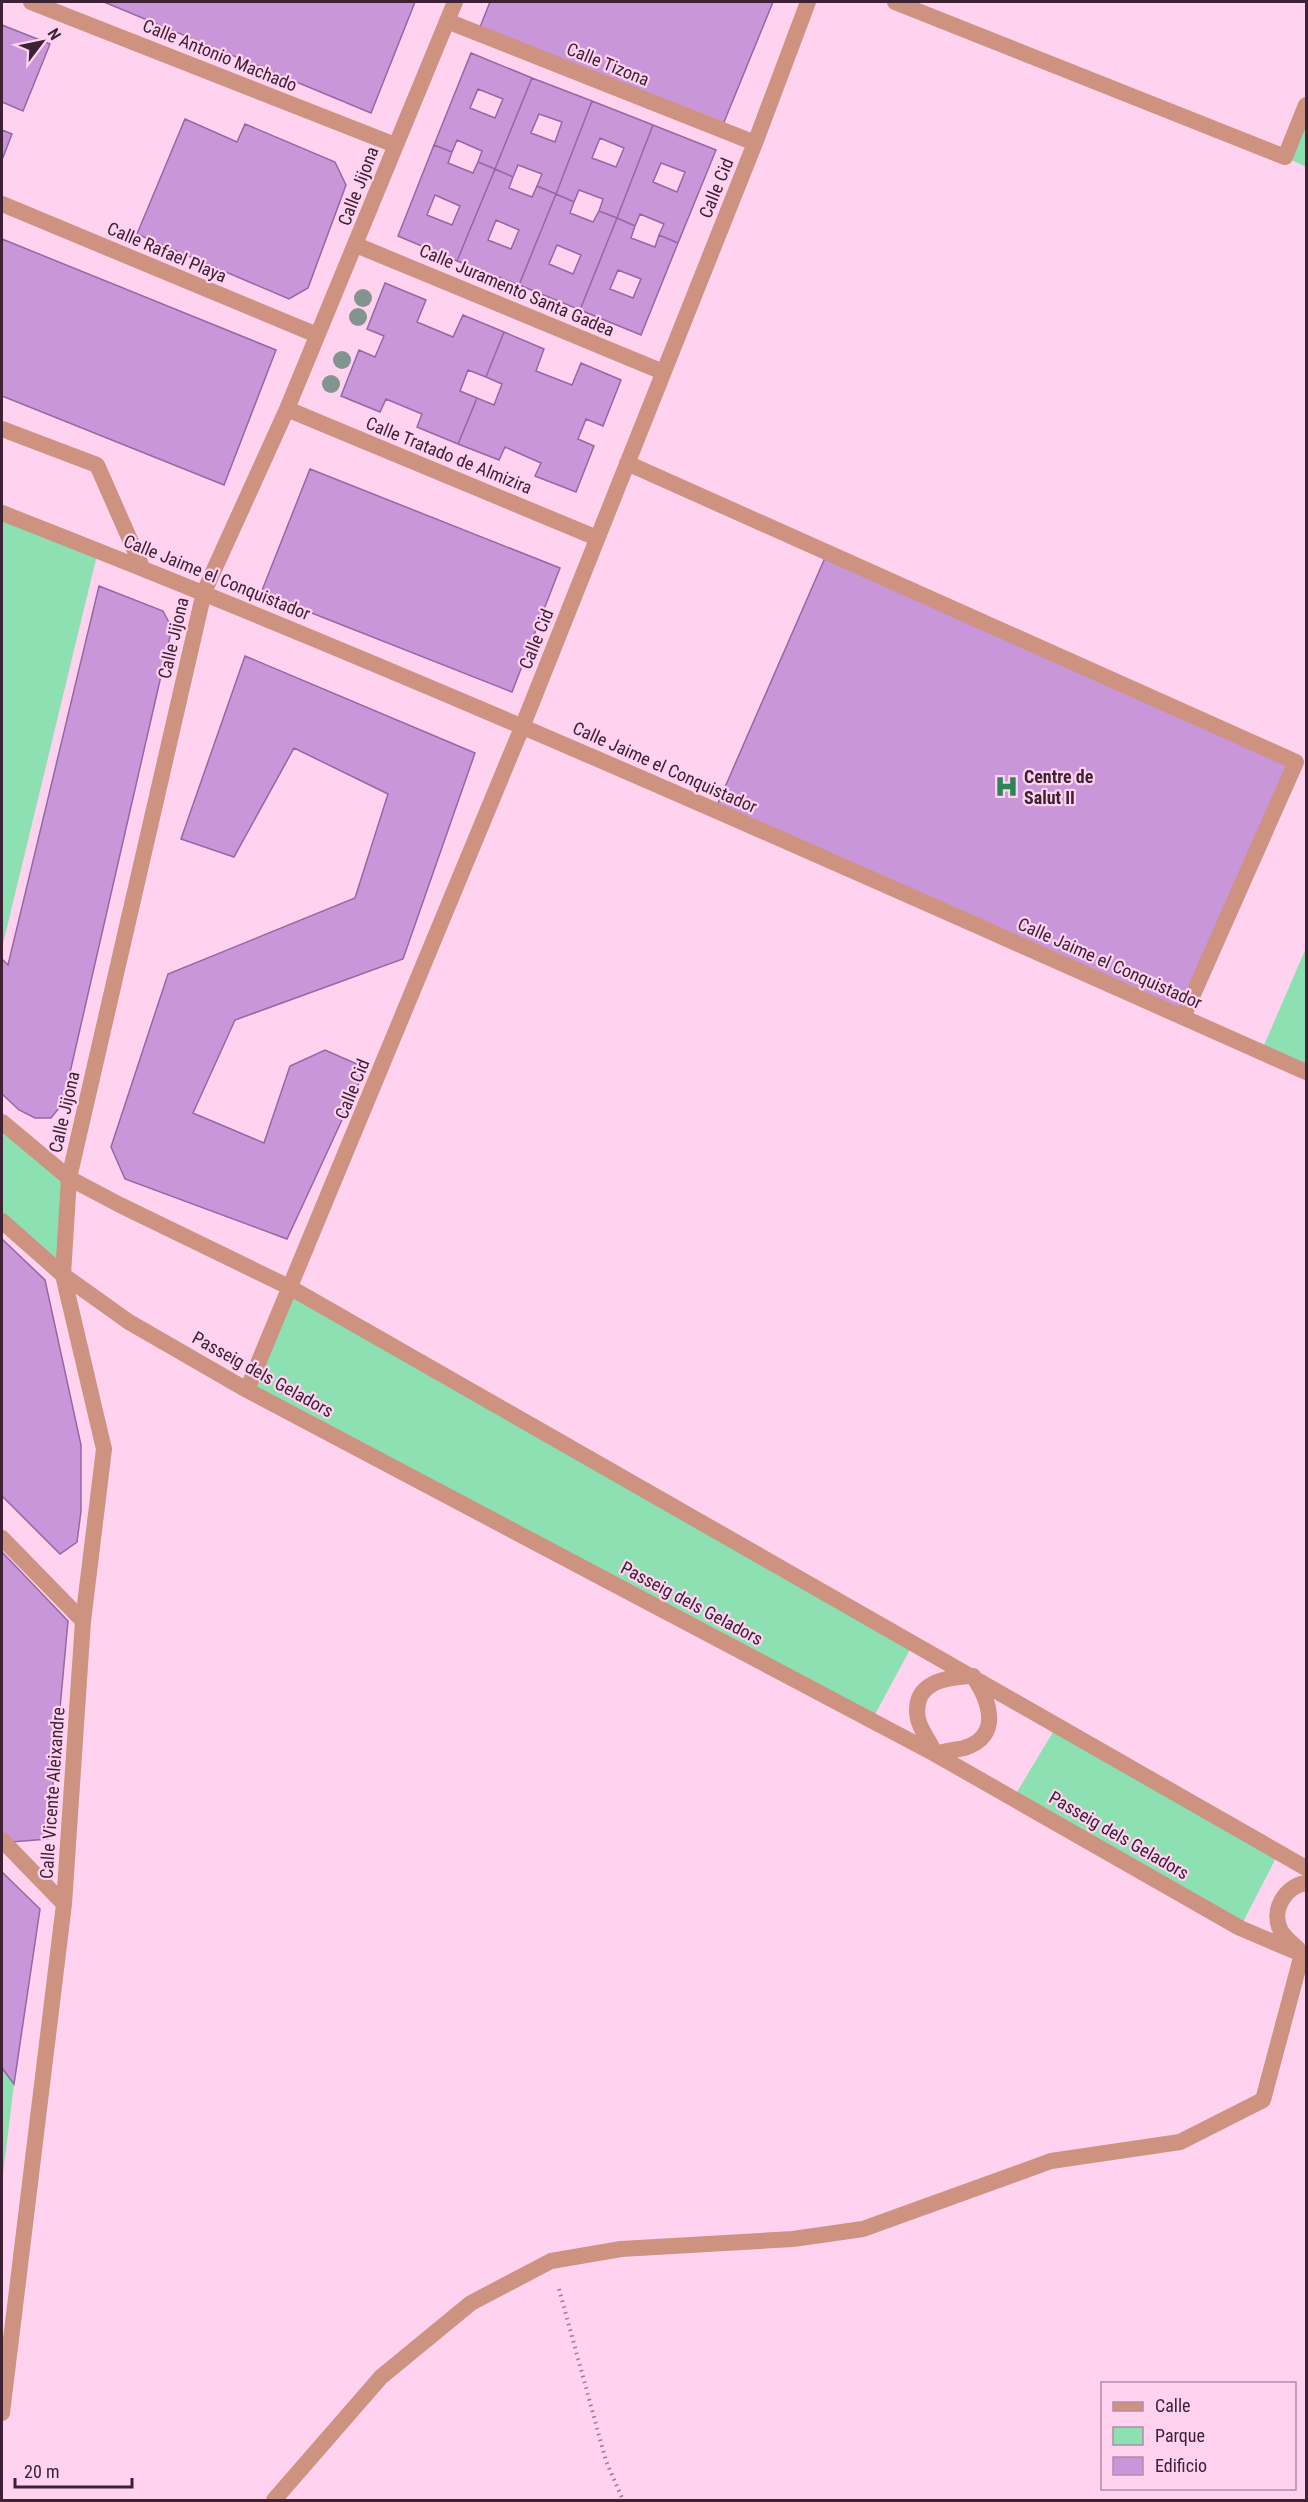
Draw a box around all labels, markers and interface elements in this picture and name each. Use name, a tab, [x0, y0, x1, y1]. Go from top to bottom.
north arrow	[12, 12, 72, 72]
street label: Calle Antonio Machado	[140, 14, 300, 96]
text: N	[44, 25, 65, 44]
street label: Calle Tizona	[564, 38, 652, 90]
street label: Calle Jijona	[333, 144, 383, 228]
street label: Calle Cid	[694, 155, 738, 221]
street label: Calle Rafael Playa	[104, 217, 230, 287]
street label: Calle Juramento Santa Gadea	[416, 239, 618, 341]
street label: Calle Tratado de Almizira	[363, 412, 535, 498]
street label: Calle Jaime el Conquistador	[121, 530, 314, 624]
street label: Calle Jijona	[153, 595, 193, 681]
street label: Calle Cid	[514, 606, 558, 672]
street label: Calle Jaime el Conquistador	[570, 717, 761, 817]
place label: Centre de Salut II	[1024, 766, 1094, 808]
hospital icon: Centre de Salut II	[993, 773, 1019, 799]
street label: Calle Jaime el Conquistador	[1015, 913, 1206, 1013]
street label: Calle Cid	[330, 1056, 374, 1122]
street label: Calle Jijona	[44, 1069, 84, 1155]
street label: Passeig dels Geladors	[189, 1327, 337, 1421]
street label: Passeig dels Geladors	[617, 1557, 767, 1649]
street label: Calle Vicente Aleixandre	[36, 1706, 68, 1880]
street label: Passeig dels Geladors	[1045, 1786, 1193, 1884]
legend	[1101, 2382, 1296, 2490]
text: Calle	[1155, 2395, 1191, 2416]
text: Parque	[1155, 2425, 1205, 2446]
scale bar	[15, 2451, 132, 2489]
text: Edificio	[1155, 2455, 1207, 2476]
text: 20 m	[24, 2461, 59, 2482]

